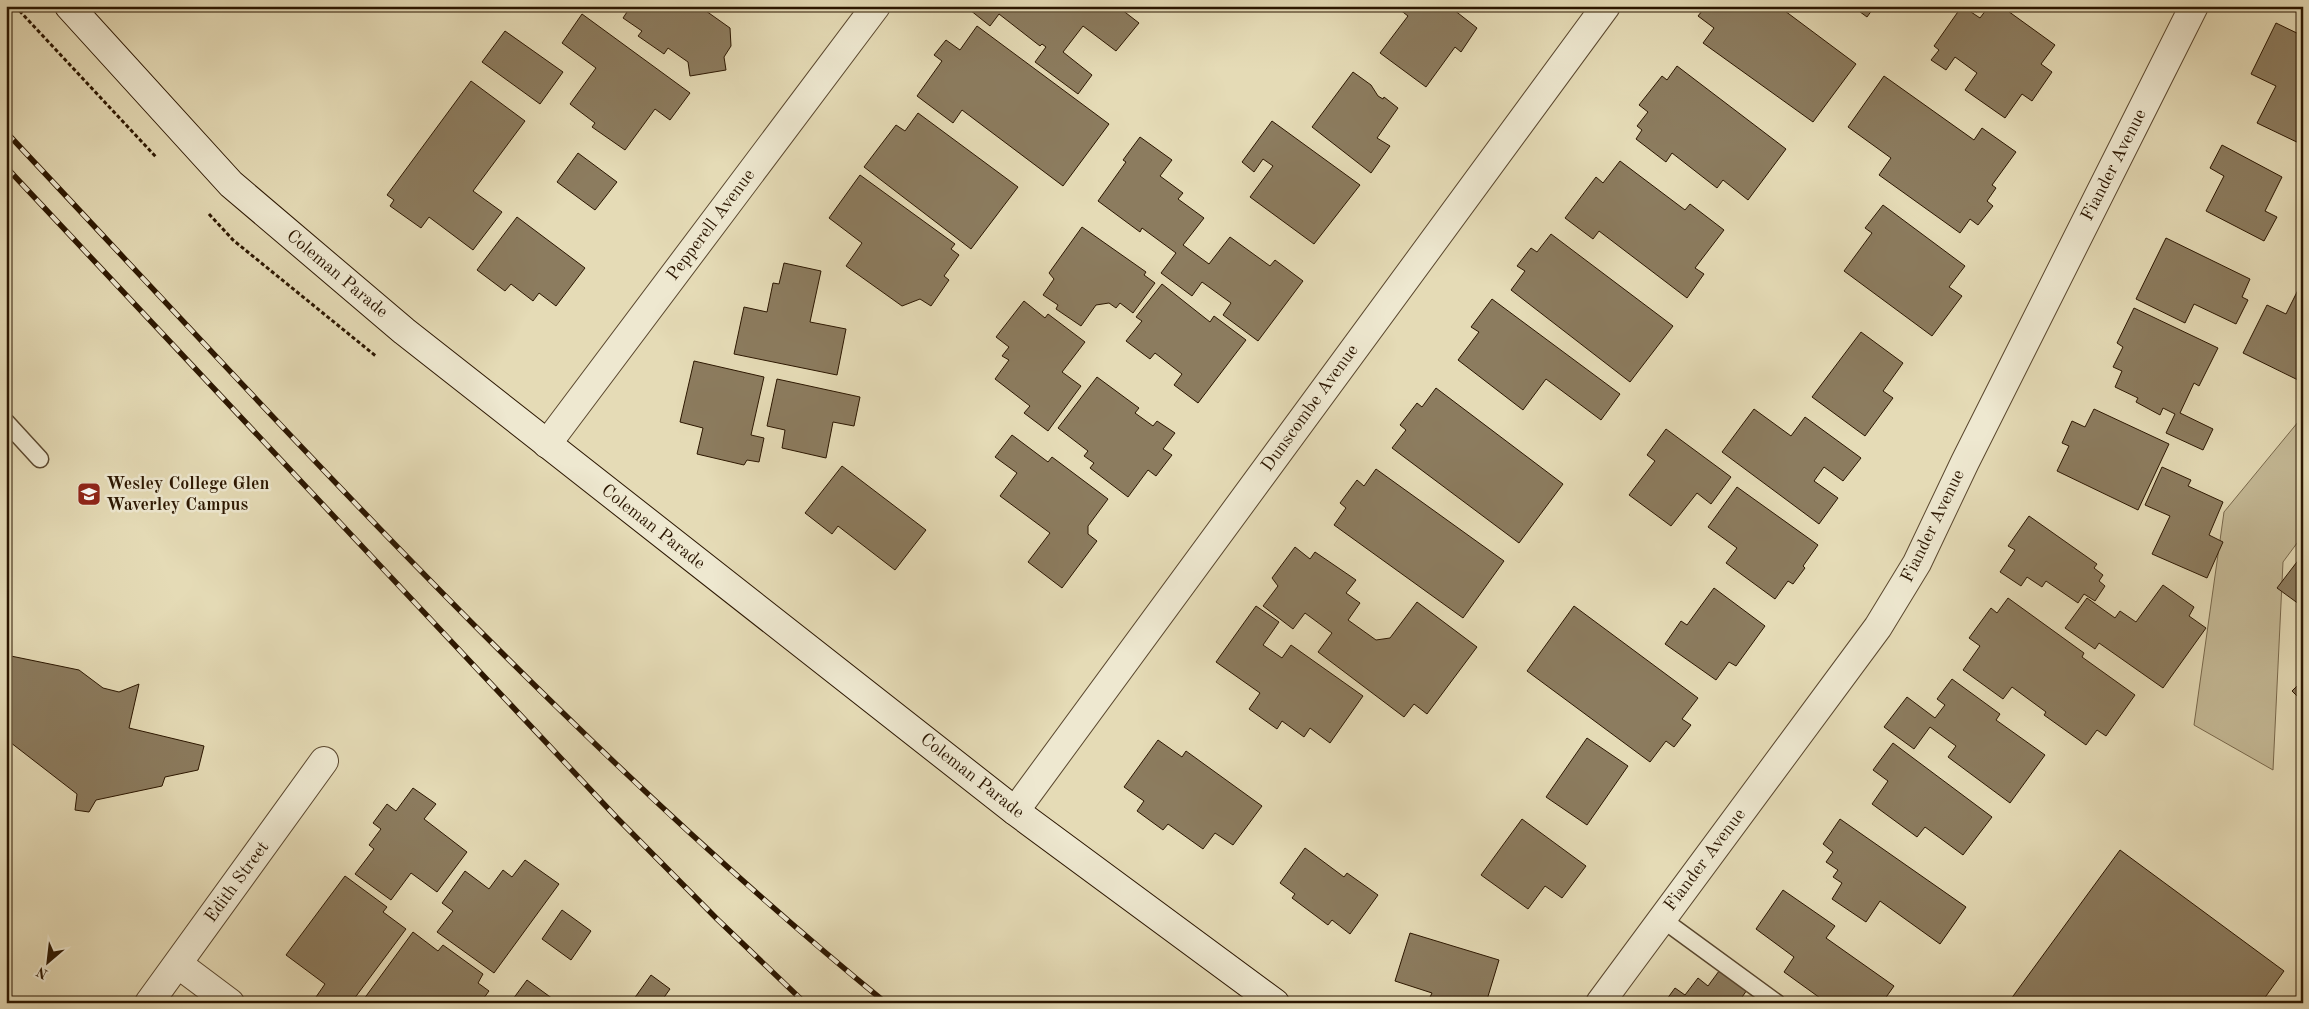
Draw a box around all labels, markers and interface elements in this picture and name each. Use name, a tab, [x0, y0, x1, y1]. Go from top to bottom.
street label: Fiander Avenue	[2078, 106, 2150, 224]
street label: Pepperell Avenue	[663, 166, 759, 284]
street label: Coleman Parade	[283, 226, 391, 322]
street label: Dunscombe Avenue	[1258, 341, 1362, 475]
street label: Fiander Avenue	[1898, 467, 1968, 585]
place label: Wesley College Glen Waverley Campus	[106, 475, 269, 514]
school or university icon: Wesley College Glen Waverley Campus	[76, 481, 102, 507]
street label: Coleman Parade	[598, 481, 708, 573]
street label: Coleman Parade	[917, 730, 1027, 822]
street label: Fiander Avenue	[1661, 806, 1749, 914]
street label: Edith Street	[202, 838, 272, 926]
north arrow	[22, 936, 72, 986]
text: N	[34, 964, 50, 981]

